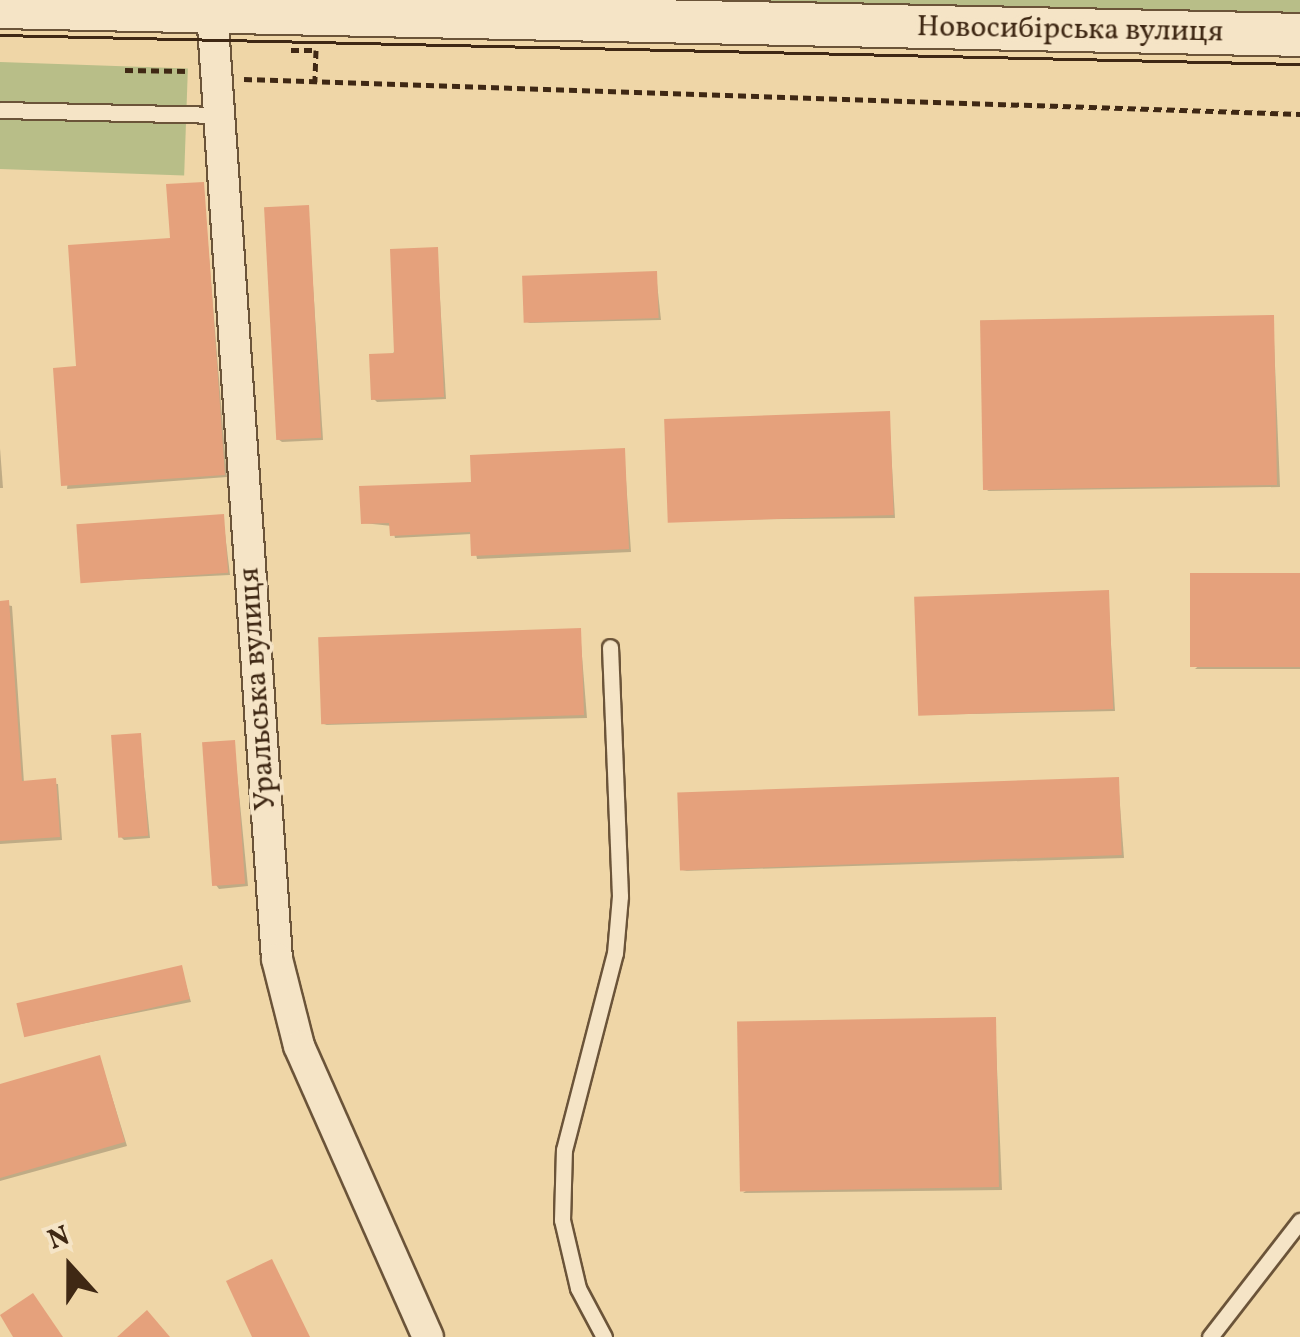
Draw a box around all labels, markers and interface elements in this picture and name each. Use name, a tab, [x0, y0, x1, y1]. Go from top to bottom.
street label: Новосибірська вулиця	[916, 9, 1224, 51]
street label: Уральська вулиця	[232, 566, 284, 812]
north arrow	[20, 1217, 120, 1317]
text: N	[43, 1217, 76, 1260]

